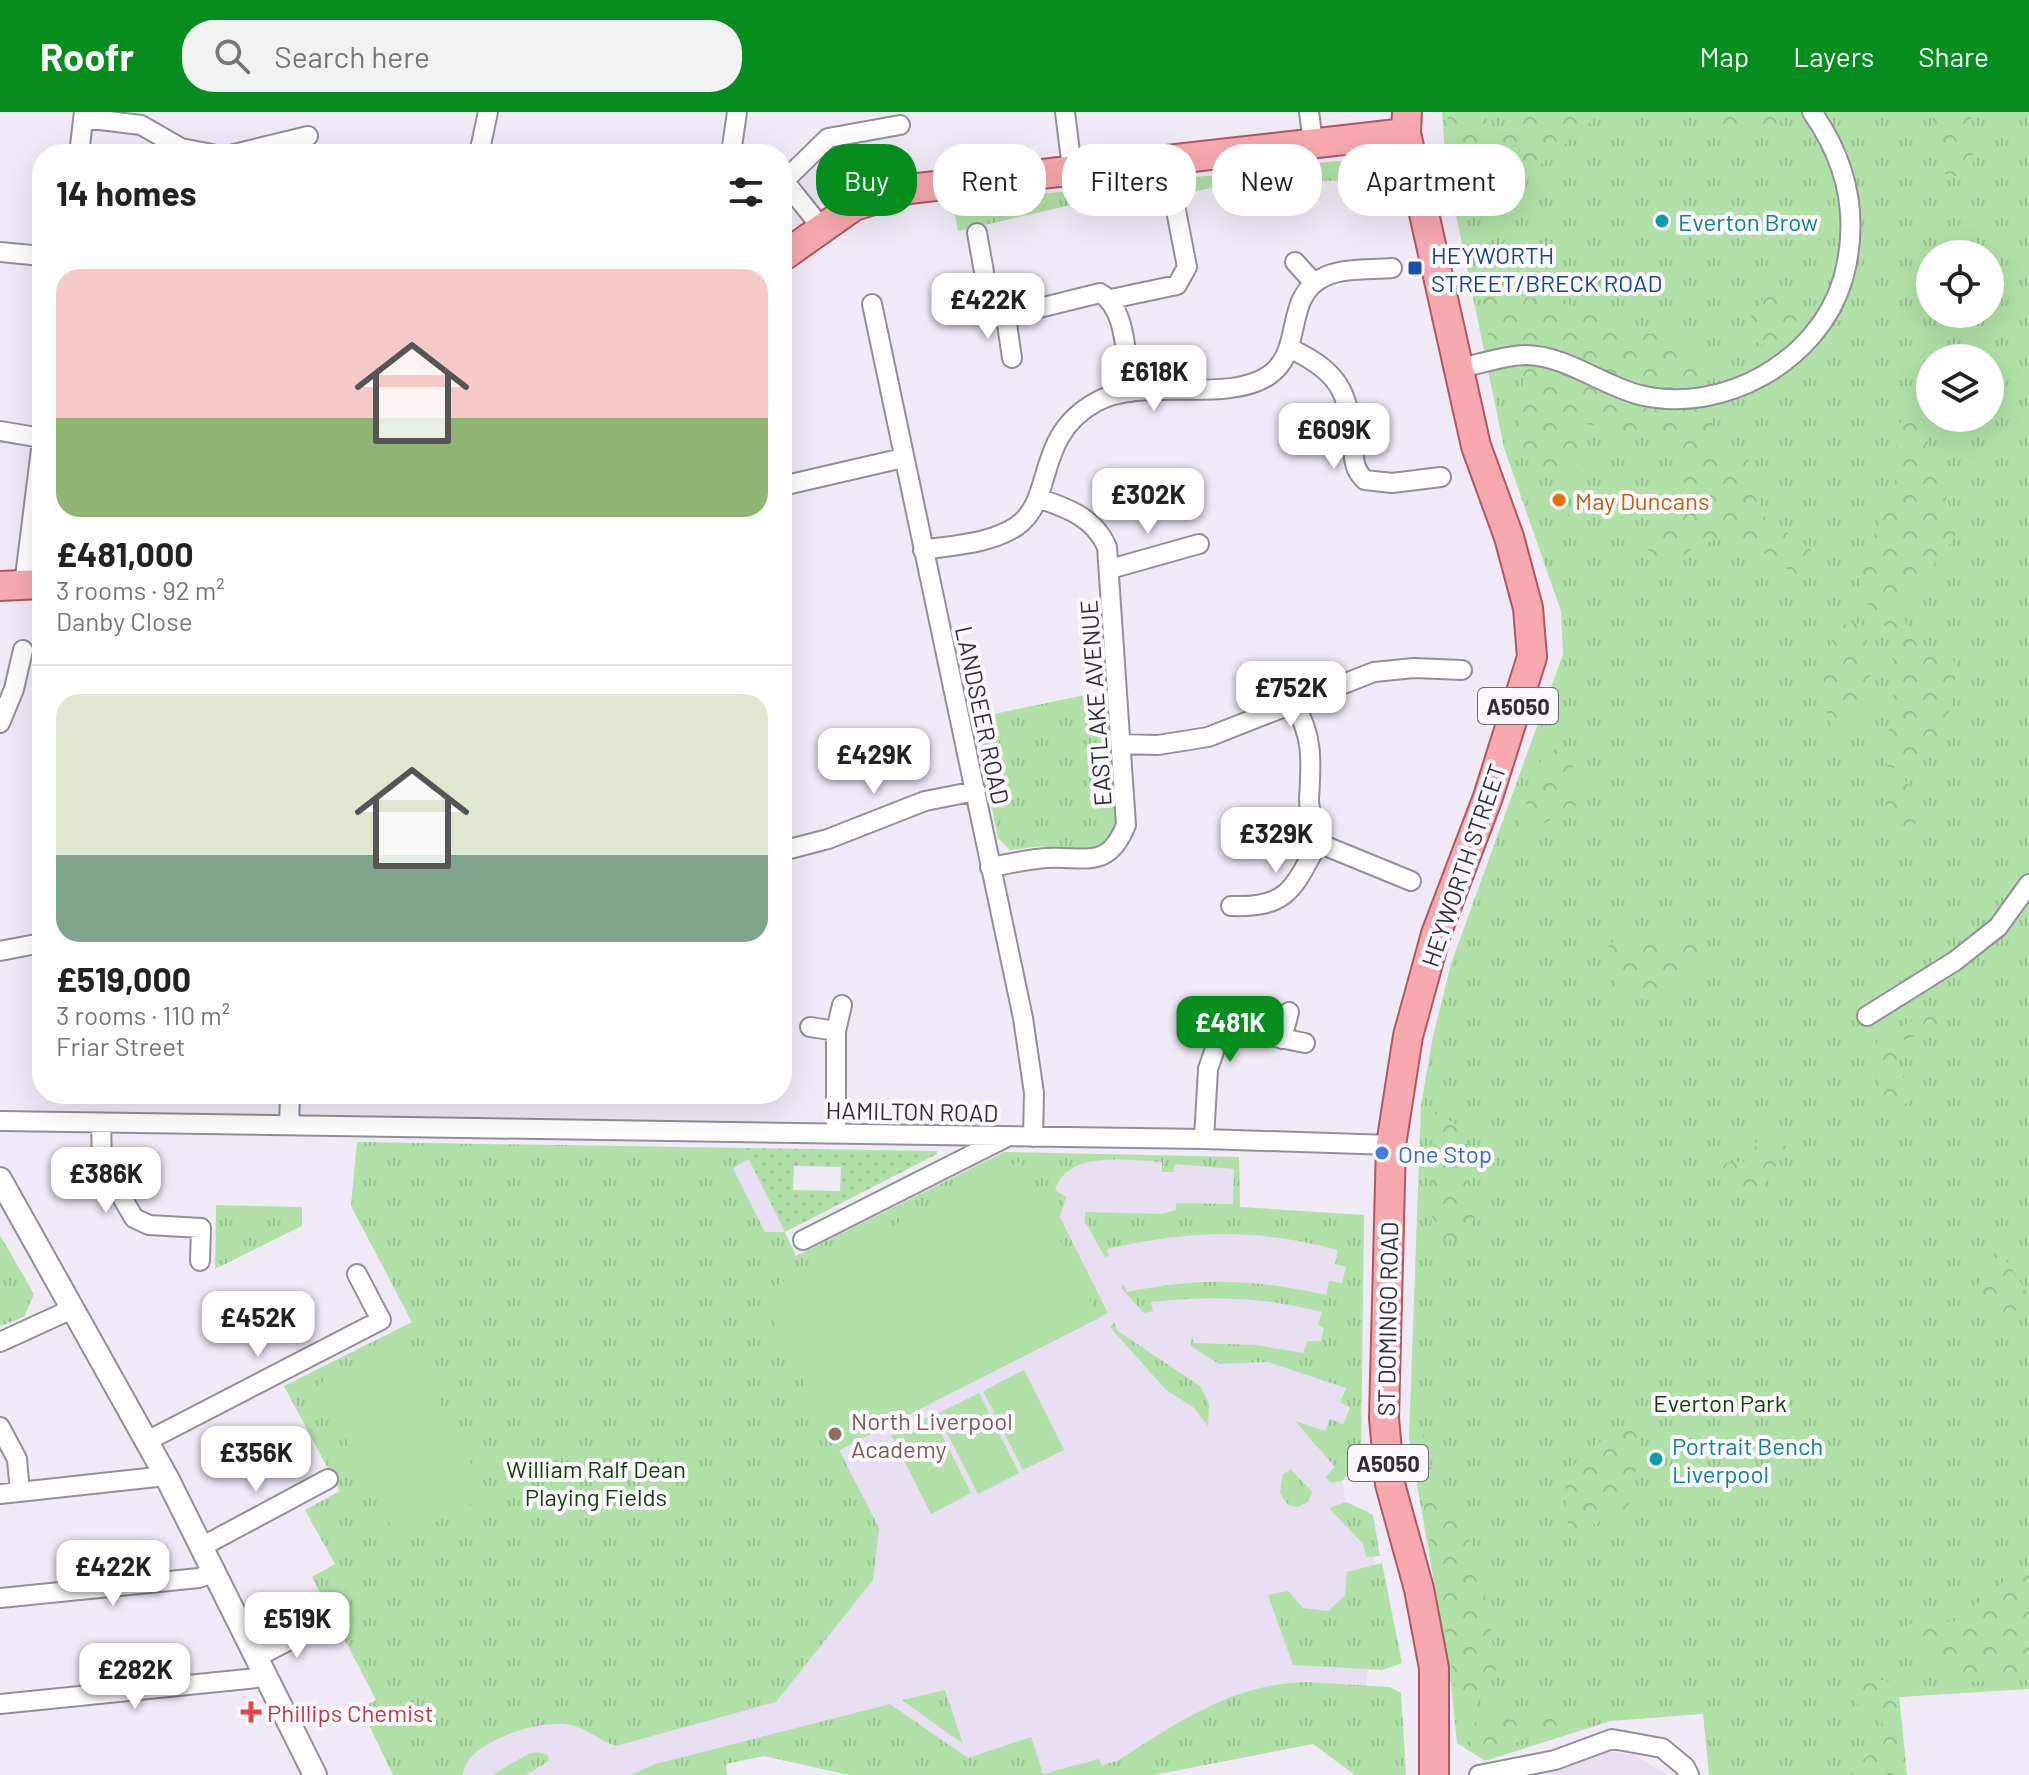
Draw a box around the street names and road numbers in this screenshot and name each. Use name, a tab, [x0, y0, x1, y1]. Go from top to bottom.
street label: EASTLAKE AVENUE	[1073, 599, 1117, 807]
street label: LANDSEER ROAD	[950, 623, 1016, 807]
road number: A5050	[1478, 688, 1558, 724]
street label: HEYWORTH STREET	[1415, 760, 1511, 970]
street label: HAMILTON ROAD	[825, 1095, 999, 1127]
street label: ST DOMINGO ROAD	[1371, 1221, 1403, 1417]
road number: A5050	[1348, 1445, 1428, 1481]

